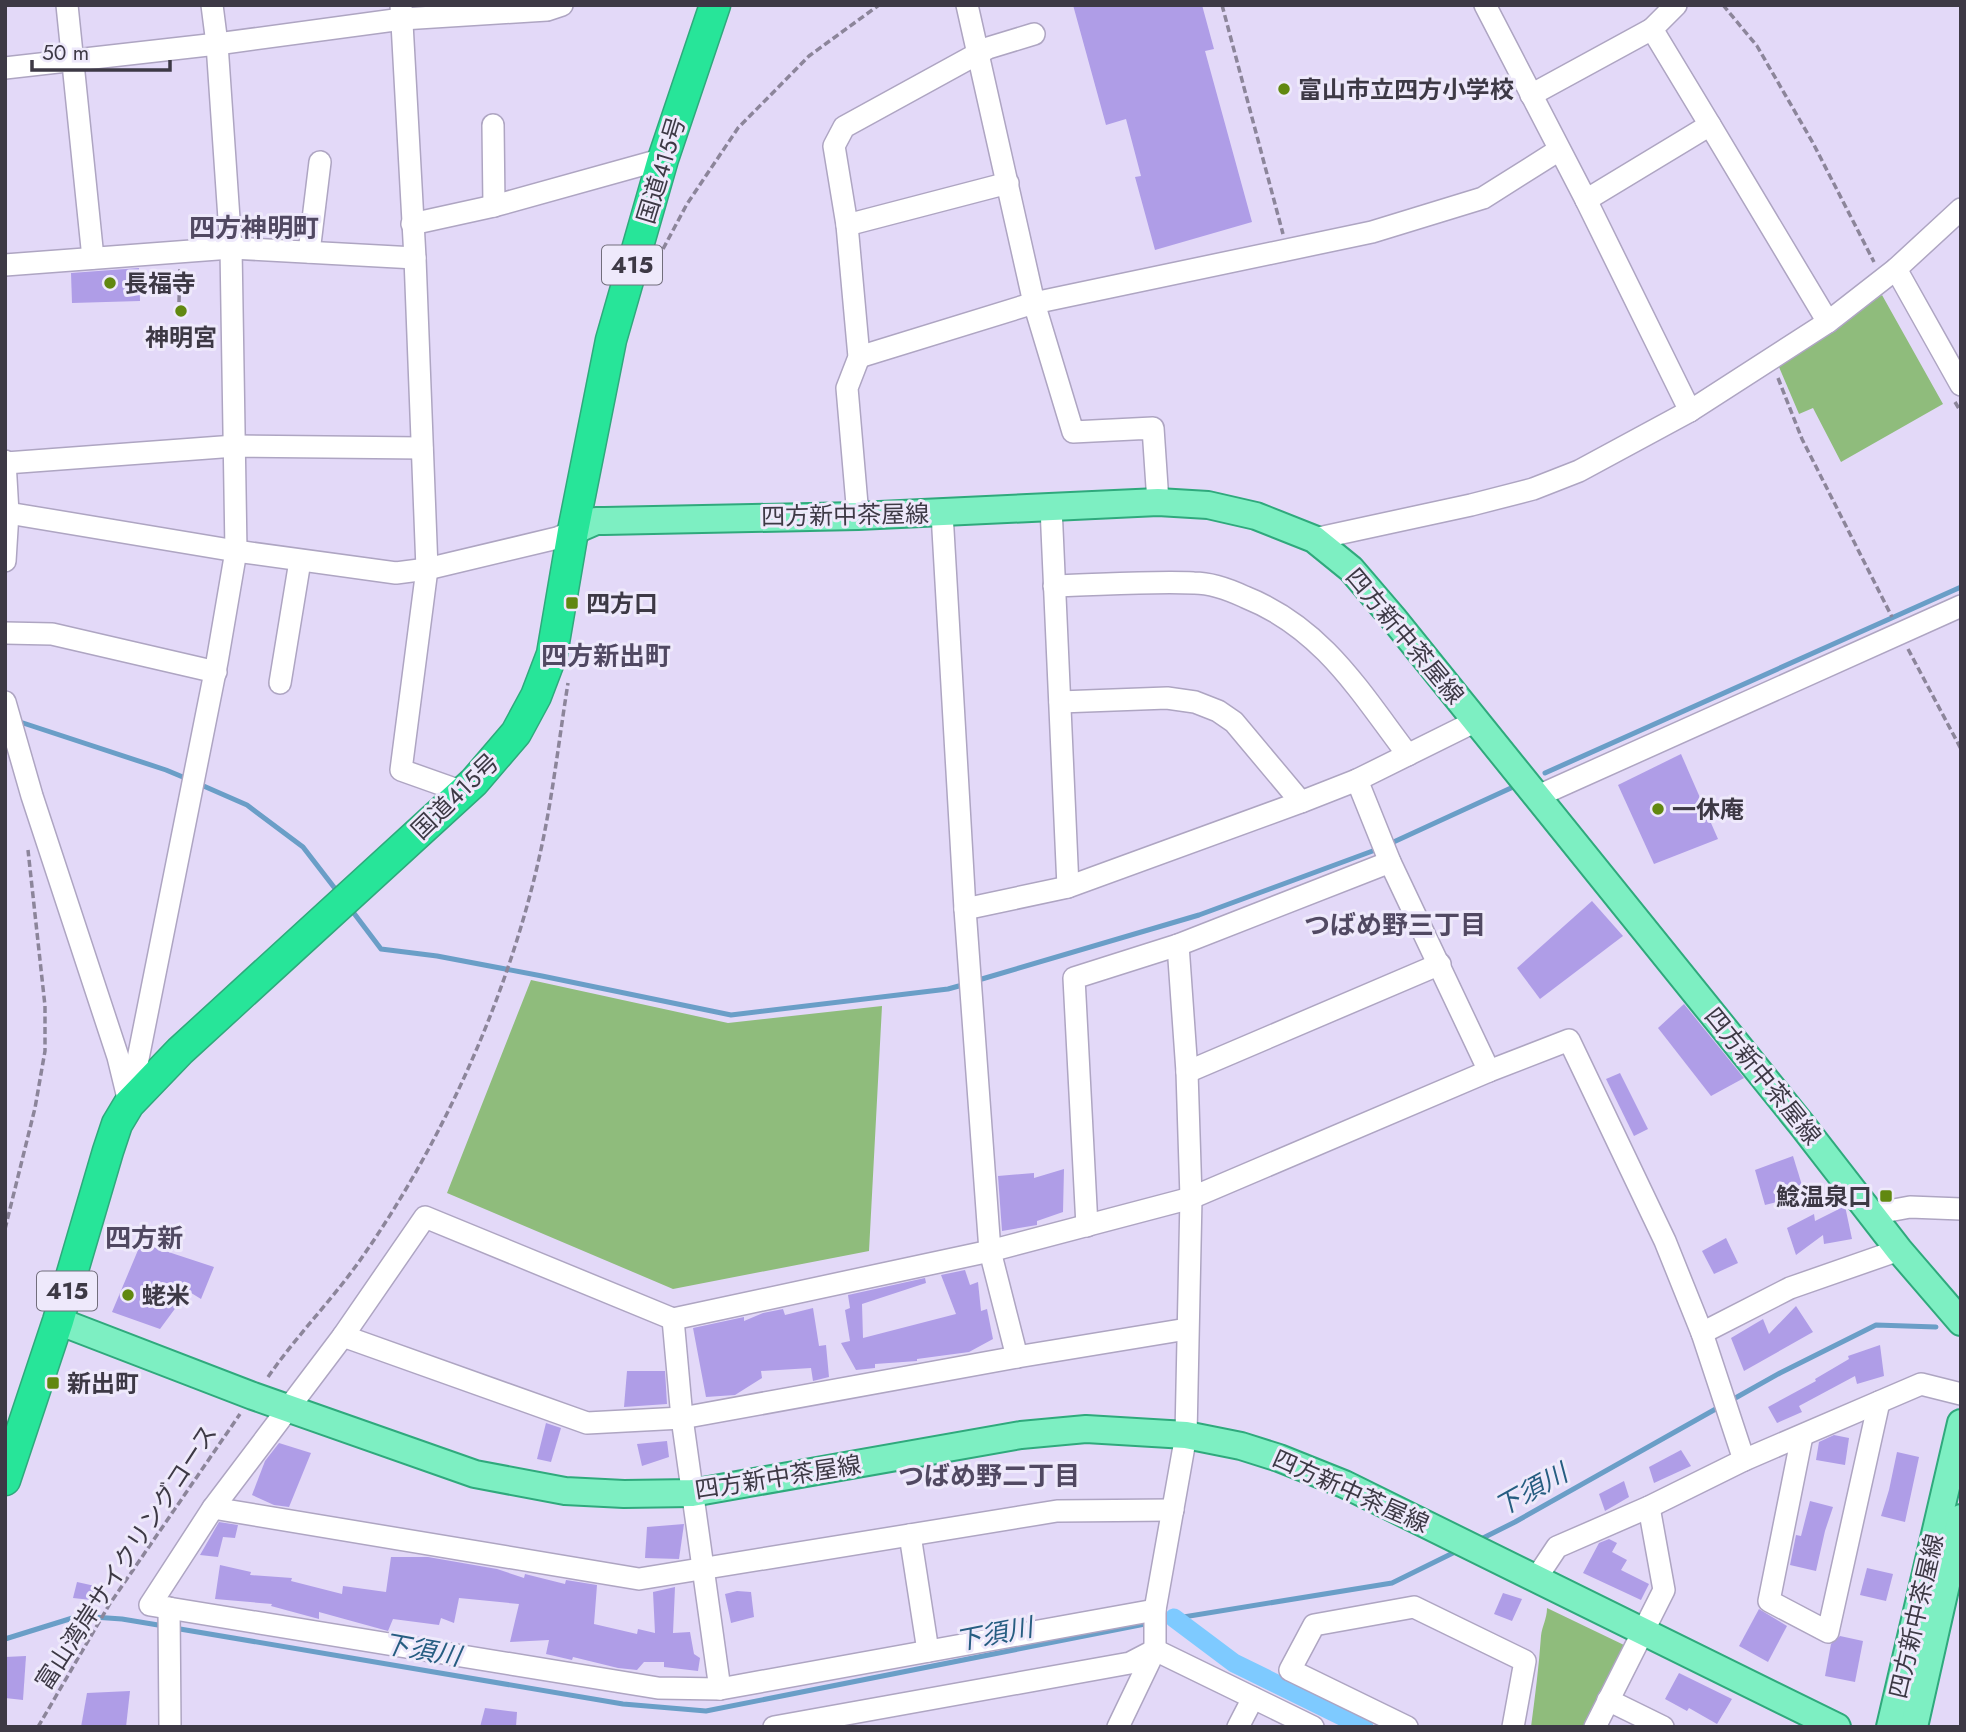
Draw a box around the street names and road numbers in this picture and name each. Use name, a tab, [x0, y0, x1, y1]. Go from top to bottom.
street label: 国道415号	[628, 112, 694, 228]
road number: 415	[602, 246, 662, 284]
street label: 四方新中茶屋線	[761, 496, 929, 534]
street label: 四方新中茶屋線	[1338, 560, 1472, 712]
street label: 国道415号	[403, 745, 507, 847]
street label: 四方新中茶屋線	[1697, 1000, 1829, 1152]
road number: 415	[37, 1272, 97, 1310]
street label: 富山湾岸サイクリングコース	[27, 1417, 225, 1697]
street label: 四方新中茶屋線	[1267, 1441, 1435, 1541]
street label: 四方新中茶屋線	[692, 1447, 864, 1507]
street label: 四方新中茶屋線	[1880, 1530, 1952, 1702]

